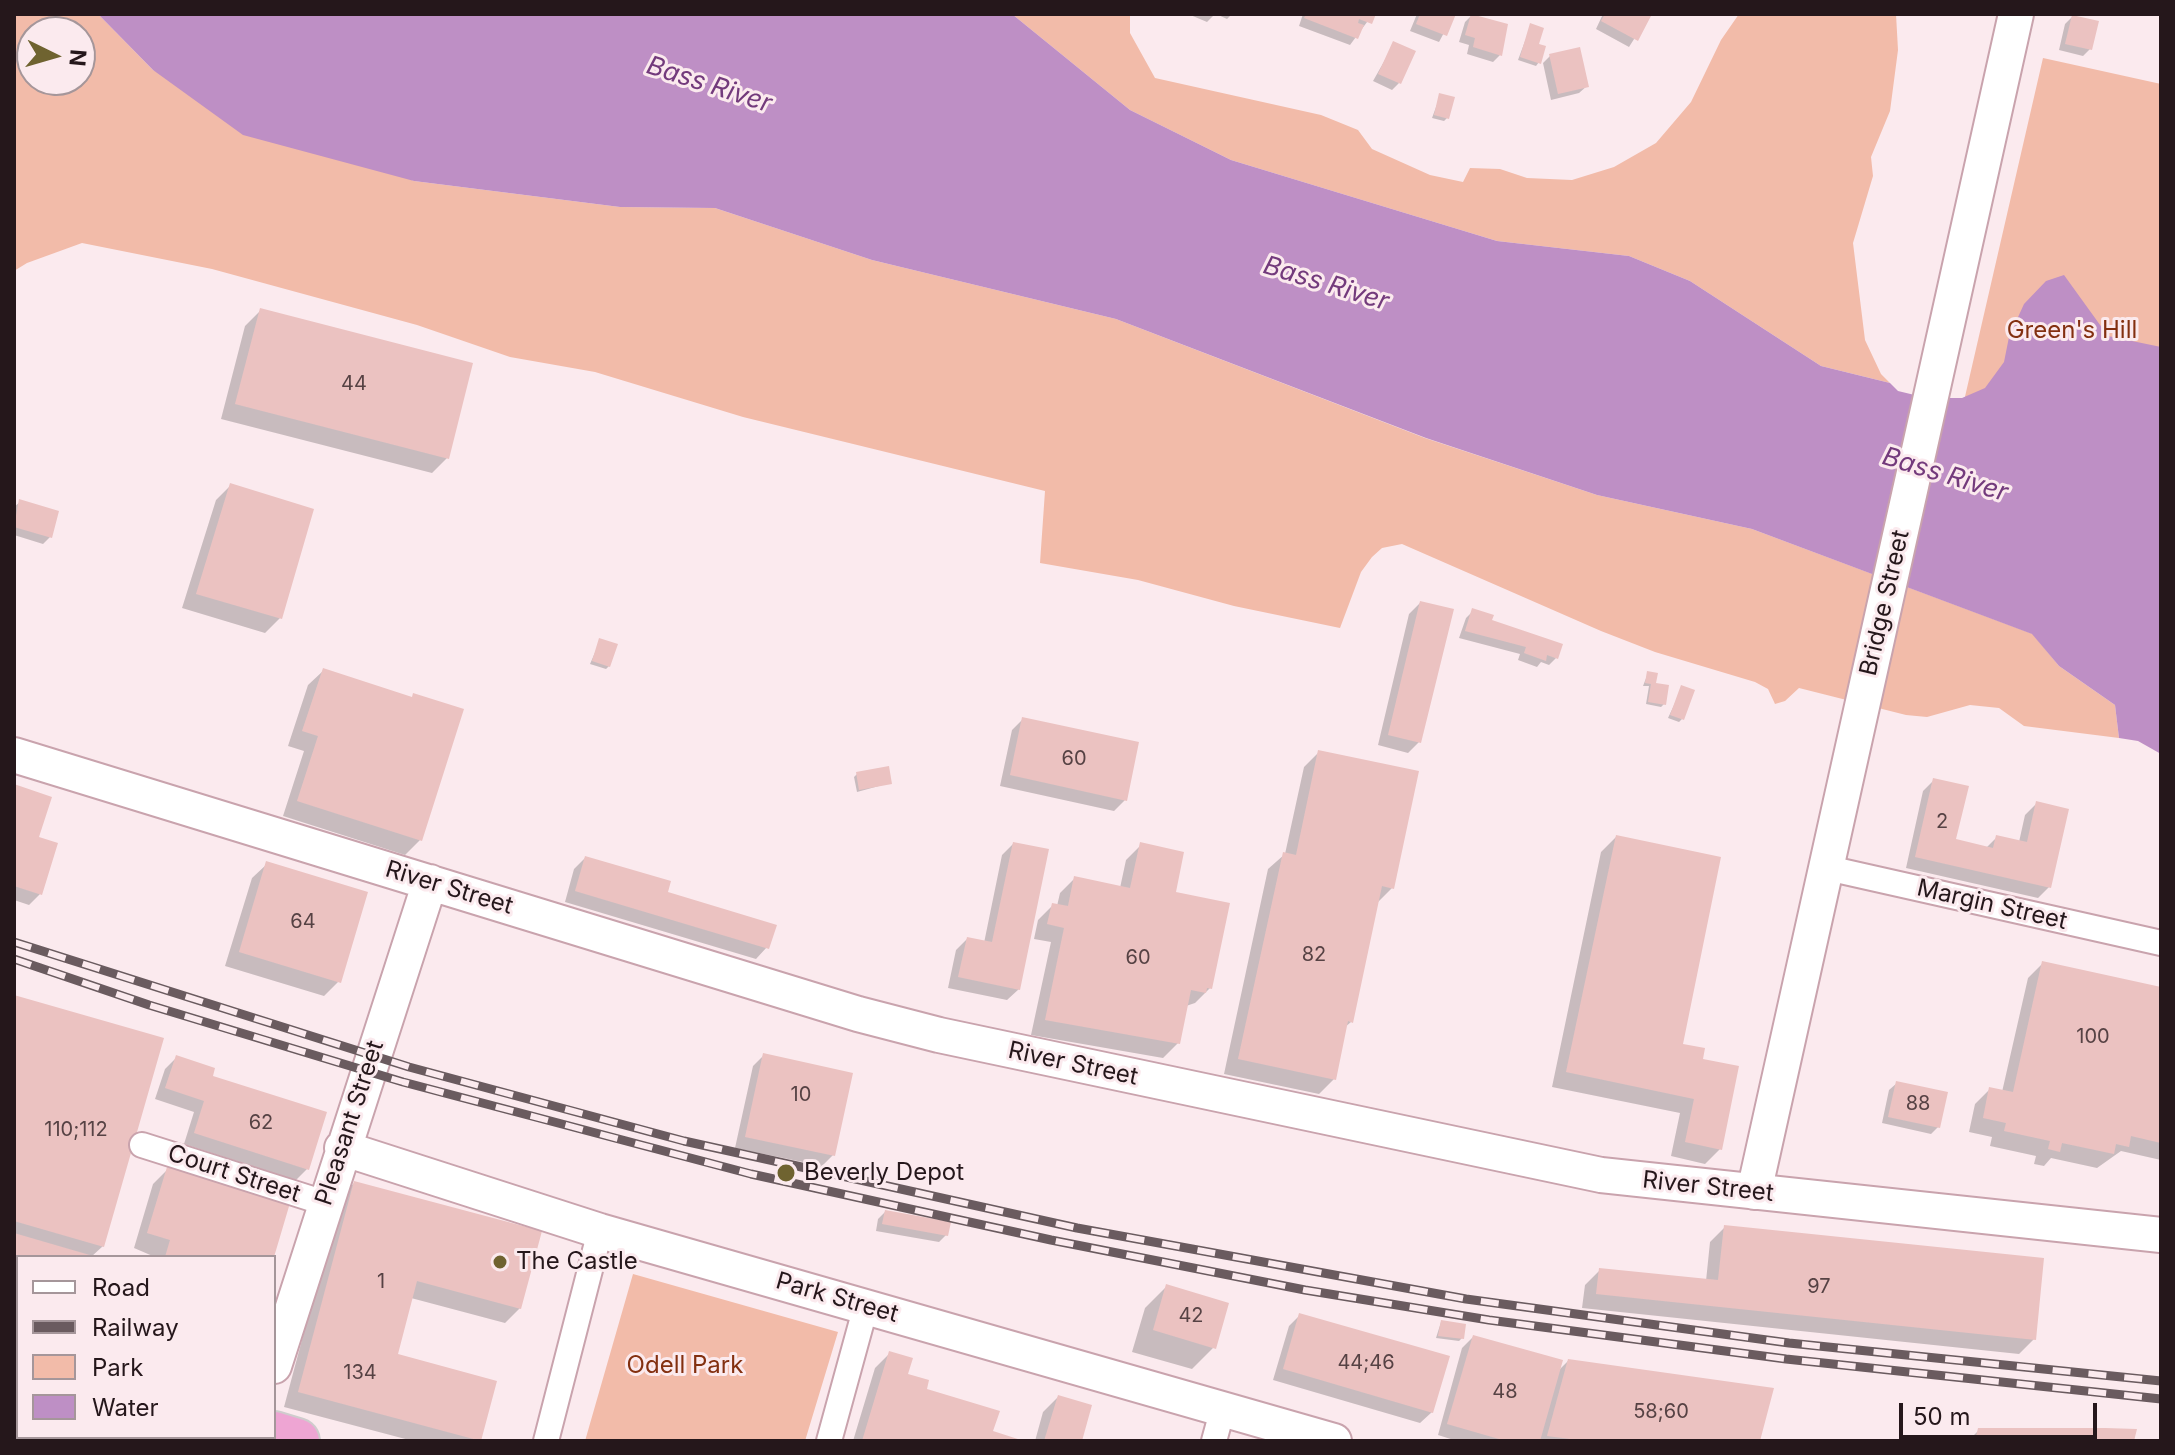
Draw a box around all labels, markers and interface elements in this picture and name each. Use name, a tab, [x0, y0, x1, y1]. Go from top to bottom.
north arrow	[16, 16, 96, 96]
text: N	[64, 48, 92, 67]
water label: Bass River	[643, 50, 775, 120]
water label: Bass River	[1259, 250, 1393, 318]
park label: Green's Hill	[2007, 317, 2137, 345]
house number: 44	[341, 372, 367, 396]
water label: Bass River	[1878, 441, 2012, 509]
street label: Bridge Street	[1854, 527, 1916, 679]
house number: 60	[1061, 747, 1087, 771]
house number: 2	[1936, 810, 1948, 834]
street label: River Street	[382, 855, 516, 921]
street label: Margin Street	[1914, 874, 2070, 936]
house number: 64	[290, 910, 316, 934]
house number: 82	[1302, 943, 1326, 967]
house number: 60	[1125, 946, 1151, 970]
house number: 100	[2076, 1025, 2110, 1049]
street label: River Street	[1006, 1036, 1140, 1092]
street label: Pleasant Street	[310, 1037, 390, 1209]
house number: 10	[791, 1083, 811, 1107]
house number: 88	[1906, 1092, 1930, 1116]
house number: 62	[249, 1111, 273, 1135]
house number: 110;112	[44, 1118, 108, 1142]
street label: Court Street	[164, 1139, 304, 1209]
place label: Beverly Depot	[804, 1159, 964, 1187]
marker: Beverly Depot	[775, 1162, 797, 1184]
street label: River Street	[1641, 1166, 1775, 1208]
place label: The Castle	[516, 1248, 638, 1276]
marker: The Castle	[491, 1253, 509, 1271]
legend	[16, 1255, 276, 1439]
street label: Park Street	[773, 1267, 901, 1329]
house number: 1	[377, 1270, 385, 1294]
text: Road	[92, 1273, 150, 1302]
house number: 97	[1807, 1275, 1831, 1299]
house number: 42	[1178, 1304, 1204, 1328]
text: Railway	[92, 1313, 179, 1342]
house number: 44;46	[1337, 1351, 1395, 1375]
park label: Odell Park	[627, 1352, 743, 1380]
text: Park	[92, 1353, 143, 1382]
house number: 134	[343, 1361, 377, 1385]
house number: 48	[1492, 1380, 1518, 1404]
scale bar	[1903, 1387, 2101, 1437]
text: Water	[92, 1393, 159, 1422]
house number: 58;60	[1633, 1400, 1689, 1424]
text: 50 m	[1913, 1402, 1971, 1431]

